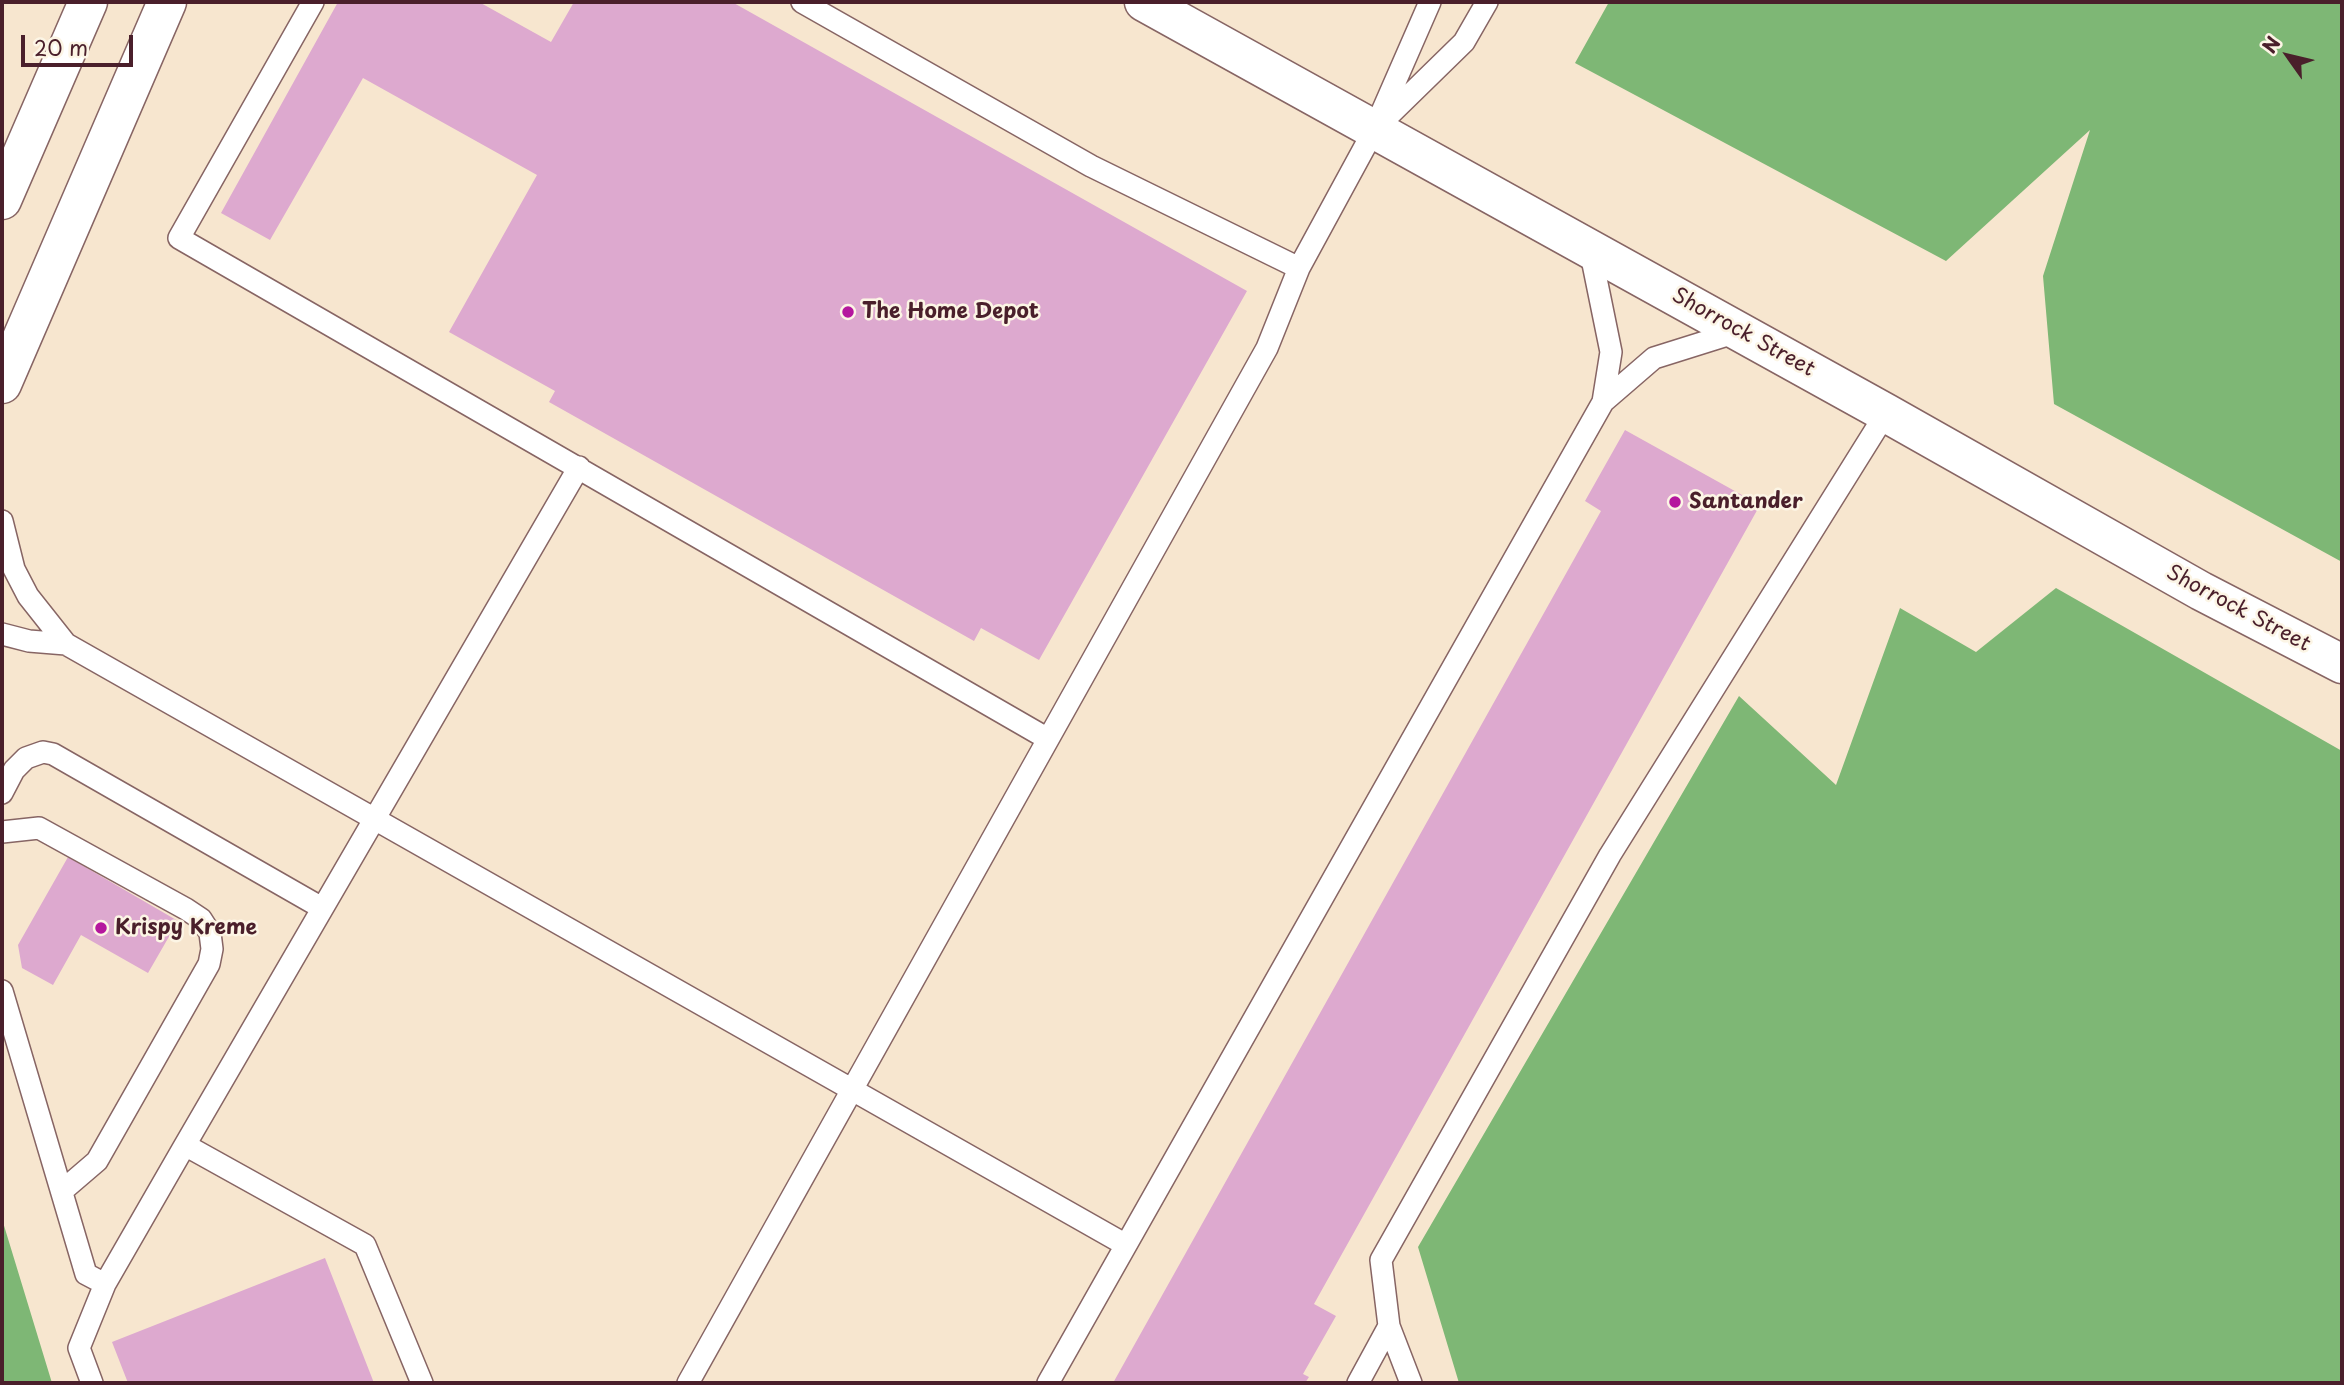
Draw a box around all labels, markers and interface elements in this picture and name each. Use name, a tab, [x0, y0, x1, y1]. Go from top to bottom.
scale bar	[24, 21, 136, 65]
north arrow	[2253, 21, 2323, 91]
text: N	[2255, 30, 2286, 58]
text: 20 m	[34, 31, 88, 63]
street label: Shorrock Street	[1667, 283, 1819, 383]
place label: The Home Depot	[862, 299, 1039, 325]
marker: The Home Depot	[840, 304, 856, 320]
place label: Santander	[1689, 489, 1803, 515]
marker: Santander	[1667, 494, 1683, 510]
street label: Shorrock Street	[2162, 560, 2314, 658]
place label: Krispy Kreme	[115, 915, 257, 941]
marker: Krispy Kreme	[93, 920, 109, 936]

